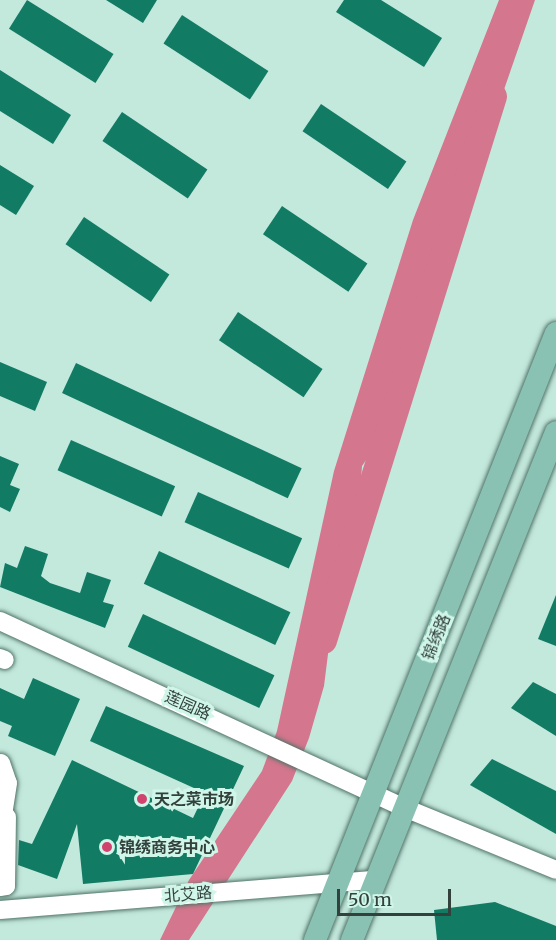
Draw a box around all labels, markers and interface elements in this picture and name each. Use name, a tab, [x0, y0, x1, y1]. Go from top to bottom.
street label: 锦绣路	[418, 611, 454, 663]
street label: 莲园路	[162, 686, 214, 724]
place label: 天之菜市场	[154, 789, 234, 809]
marker: 天之菜市场	[135, 792, 149, 806]
place label: 锦绣商务中心	[119, 837, 215, 857]
marker: 锦绣商务中心	[100, 840, 114, 854]
scale bar	[340, 877, 454, 915]
street label: 北艾路	[163, 882, 213, 906]
text: 50 m	[348, 888, 392, 911]

